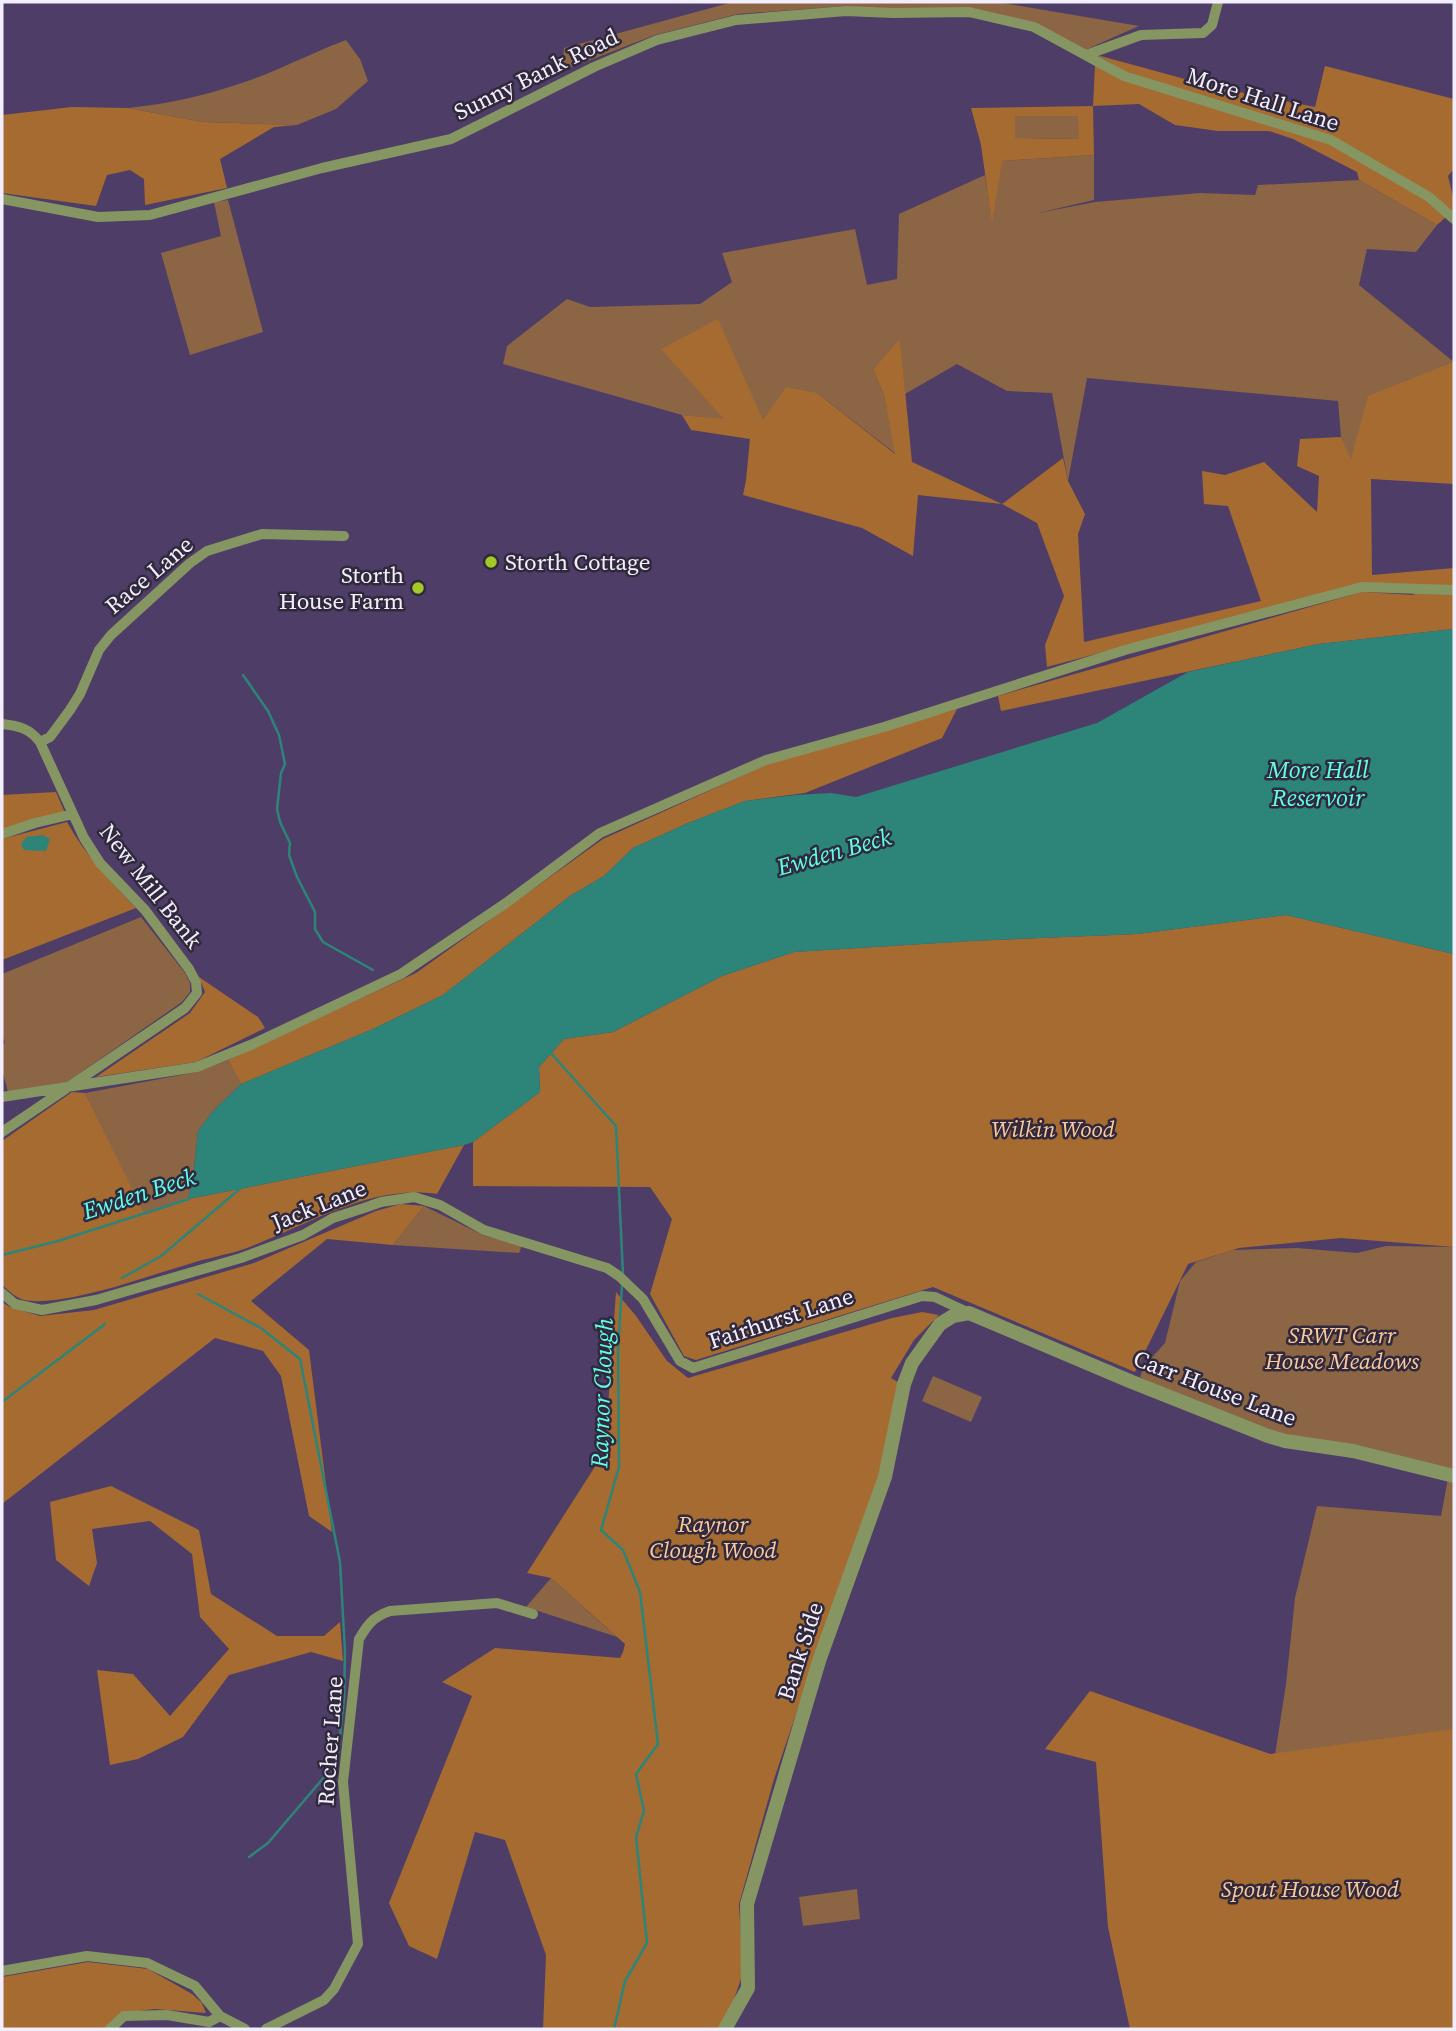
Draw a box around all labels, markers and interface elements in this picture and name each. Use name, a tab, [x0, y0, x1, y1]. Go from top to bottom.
street label: Sunny Bank Road	[448, 20, 624, 128]
street label: More Hall Lane	[1182, 59, 1344, 139]
street label: Race Lane	[98, 529, 200, 621]
place label: Storth Cottage	[505, 546, 650, 578]
marker: Storth Cottage	[483, 554, 499, 570]
place label: Storth House Farm	[279, 559, 404, 617]
marker: Storth House Farm	[410, 580, 426, 596]
water label: More Hall Reservoir	[1266, 753, 1369, 814]
street label: New Mill Bank	[92, 817, 210, 955]
water label: Ewden Beck	[772, 819, 895, 884]
park label: Wilkin Wood	[991, 1113, 1115, 1145]
water label: Ewden Beck	[77, 1159, 200, 1228]
street label: Jack Lane	[266, 1172, 371, 1239]
street label: Fairhurst Lane	[704, 1279, 858, 1357]
water label: Raynor Clough	[582, 1317, 621, 1470]
park label: SRWT Carr House Meadows	[1264, 1319, 1420, 1377]
street label: Carr House Lane	[1129, 1342, 1301, 1434]
park label: Raynor Clough Wood	[649, 1508, 777, 1566]
street label: Bank Side	[769, 1598, 831, 1704]
street label: Rocher Lane	[310, 1675, 350, 1807]
park label: Spout House Wood	[1221, 1873, 1399, 1905]

